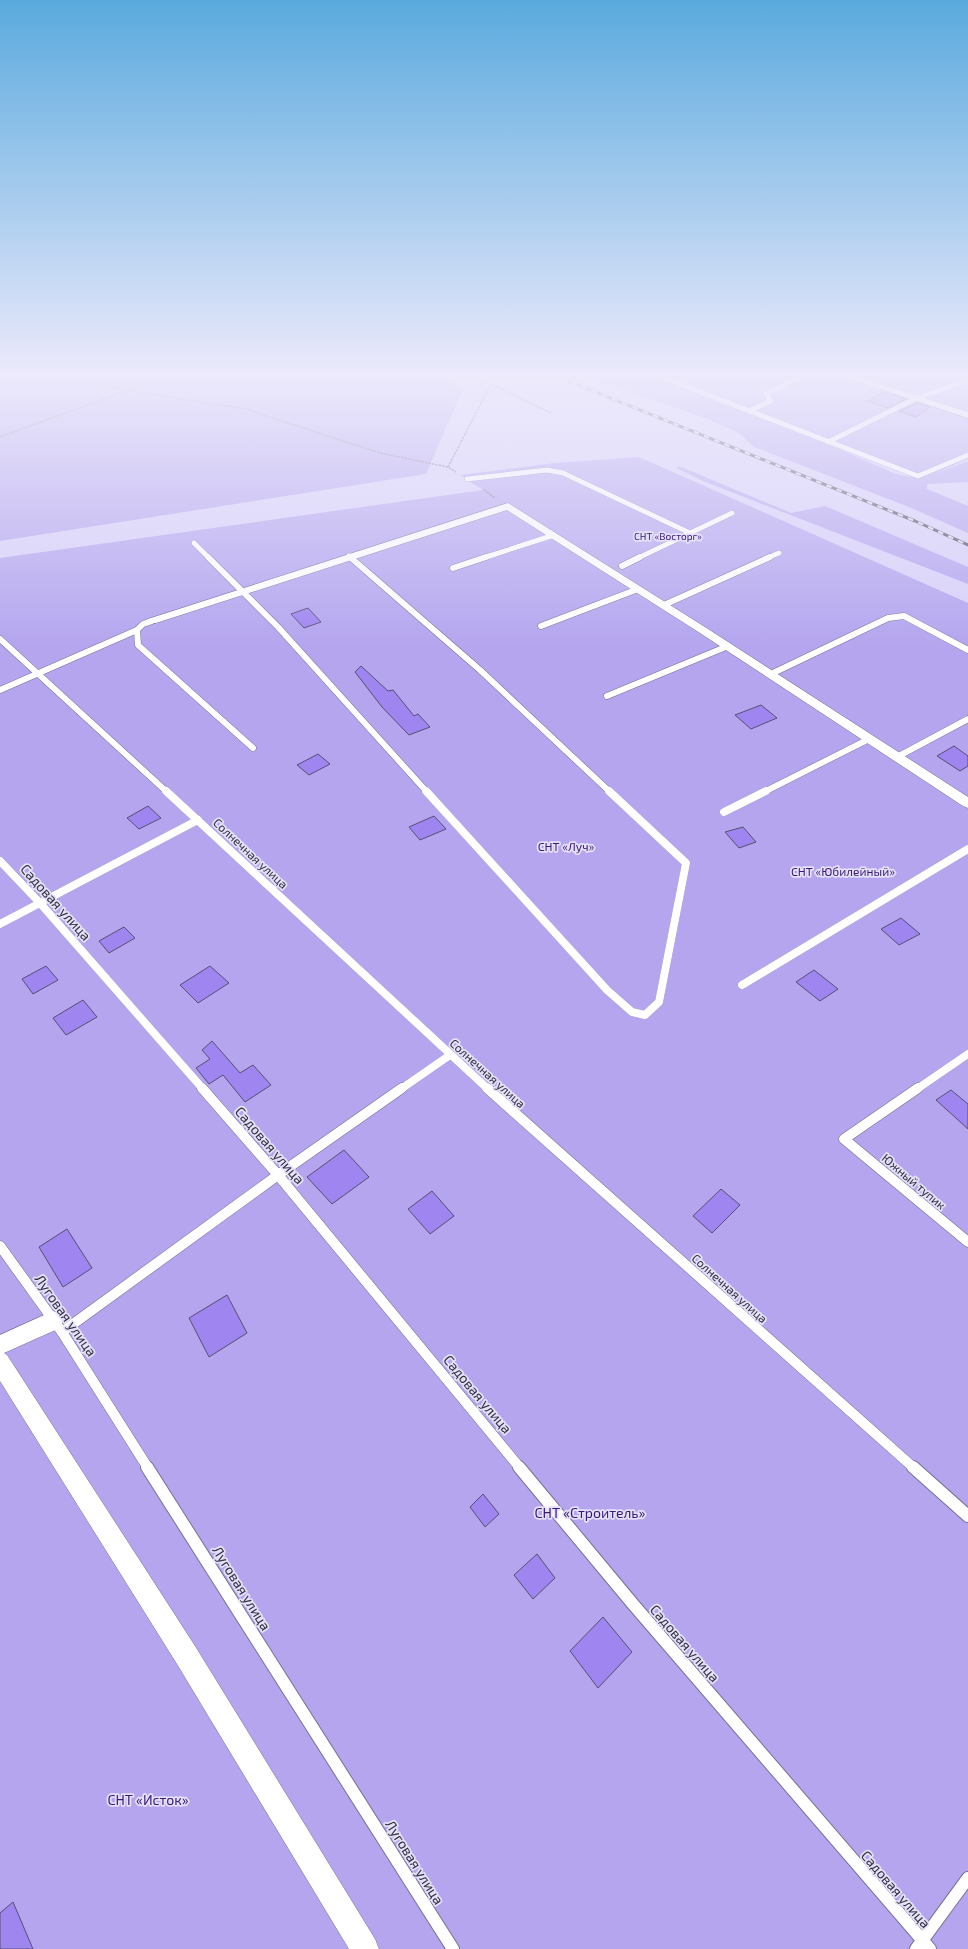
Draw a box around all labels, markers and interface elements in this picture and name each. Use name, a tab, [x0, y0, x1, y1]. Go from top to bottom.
park label: СНТ «Восторг»	[634, 530, 702, 542]
street label: Солнечная улица	[210, 815, 291, 892]
park label: СНТ «Луч»	[538, 839, 595, 854]
street label: Садовая улица	[17, 860, 95, 944]
park label: СНТ «Юбилейный»	[791, 864, 895, 878]
street label: Солнечная улица	[447, 1036, 529, 1111]
street label: Садовая улица	[232, 1103, 308, 1187]
street label: Южный тупик	[879, 1150, 949, 1213]
street label: Солнечная улица	[689, 1251, 771, 1326]
street label: Луговая улица	[31, 1271, 101, 1359]
street label: Садовая улица	[440, 1351, 516, 1437]
park label: СНТ «Строитель»	[535, 1504, 646, 1521]
street label: Луговая улица	[209, 1543, 275, 1633]
street label: Садовая улица	[647, 1601, 723, 1685]
park label: СНТ «Исток»	[108, 1791, 189, 1808]
street label: Луговая улица	[382, 1817, 448, 1907]
street label: Садовая улица	[858, 1847, 934, 1931]

